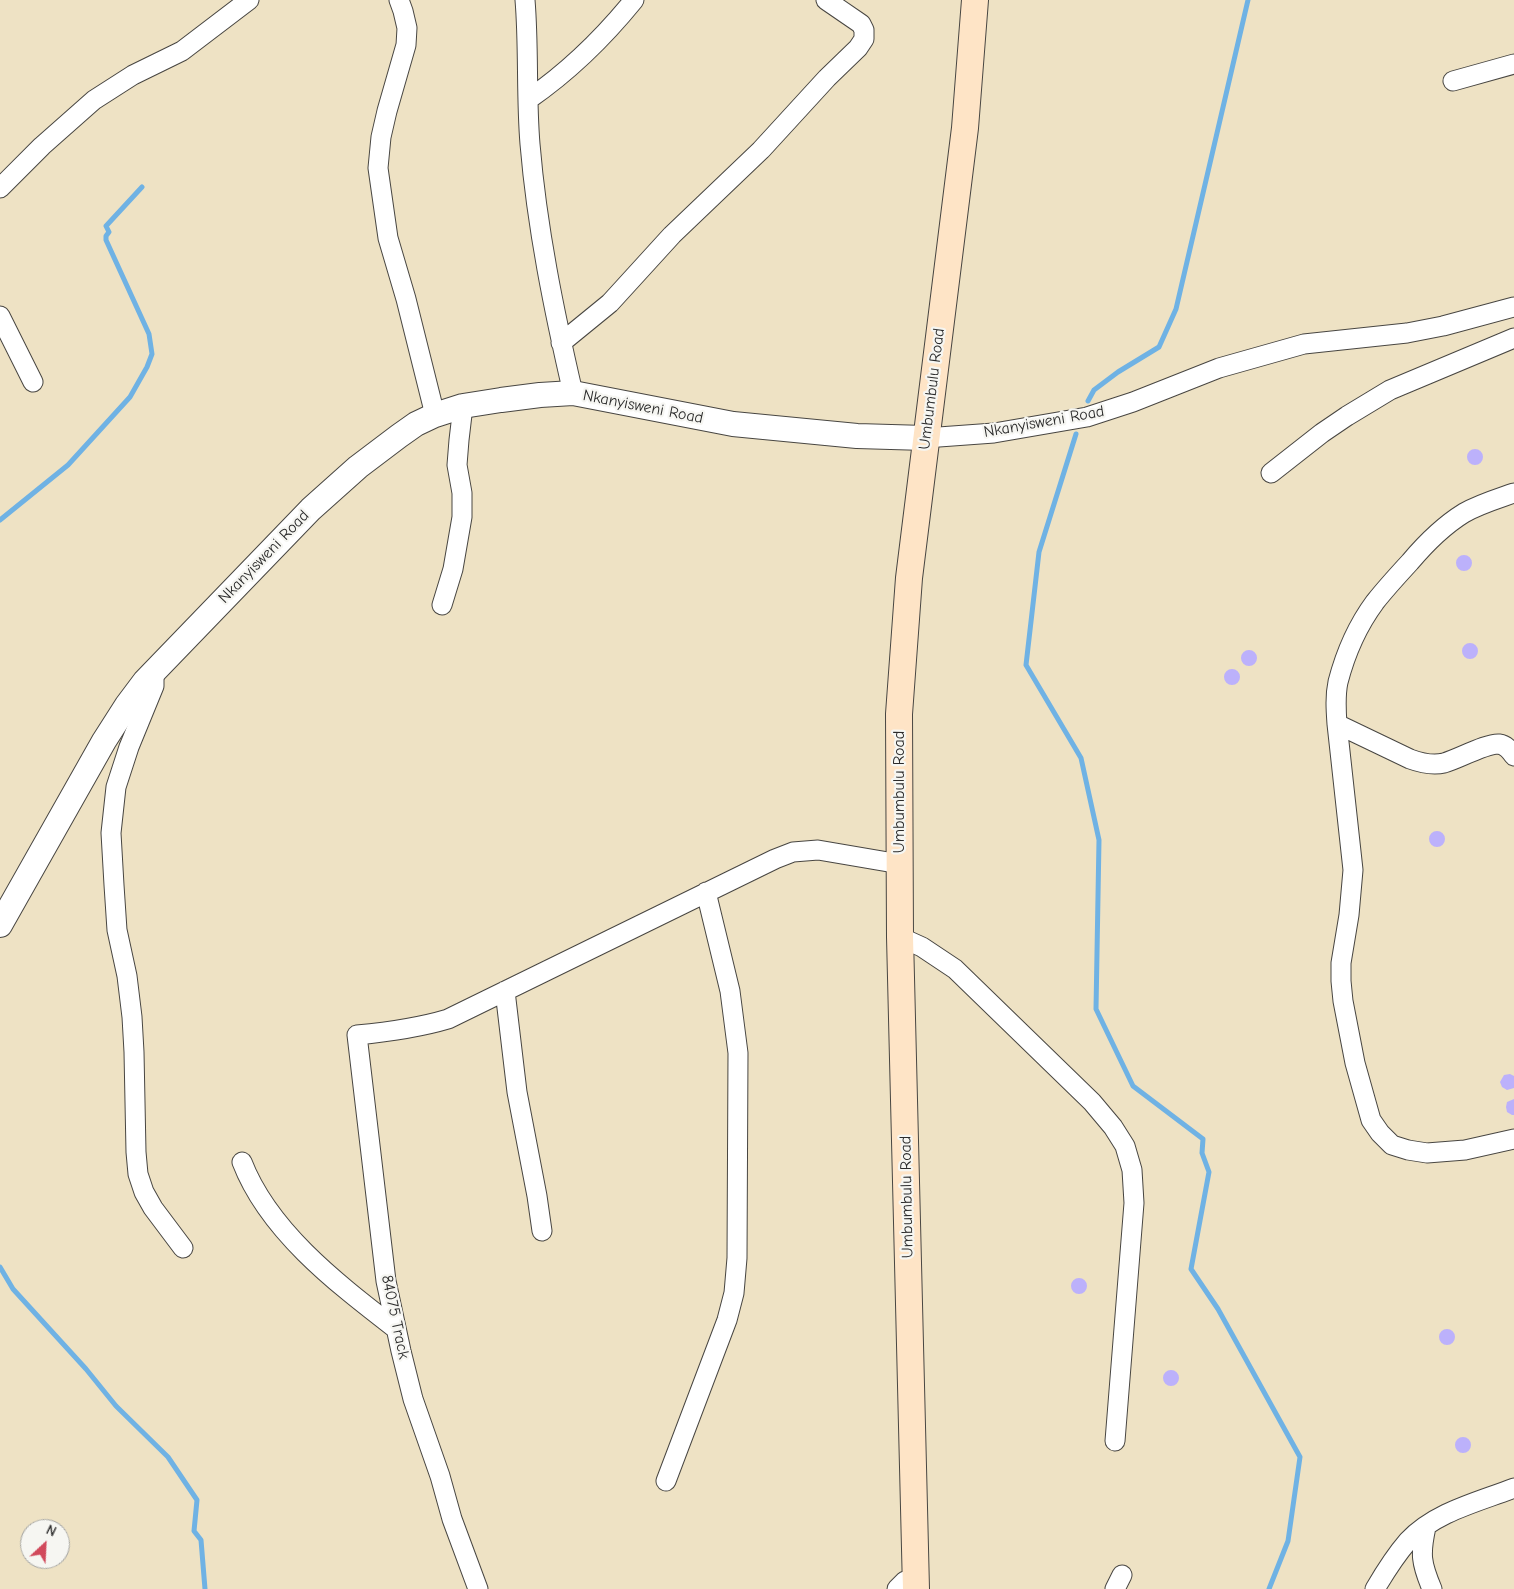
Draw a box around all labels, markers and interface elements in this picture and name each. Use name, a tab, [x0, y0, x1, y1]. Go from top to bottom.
street label: Umbumbulu Road	[915, 327, 949, 451]
street label: Nkanyisweni Road	[581, 386, 705, 428]
street label: Nkanyisweni Road	[982, 402, 1106, 442]
street label: Nkanyisweni Road	[215, 506, 313, 608]
street label: Umbumbulu Road	[889, 731, 909, 853]
street label: Umbumbulu Road	[896, 1136, 918, 1258]
street label: 84075 Track	[377, 1273, 413, 1361]
north arrow	[20, 1519, 70, 1569]
text: N	[43, 1521, 59, 1540]

